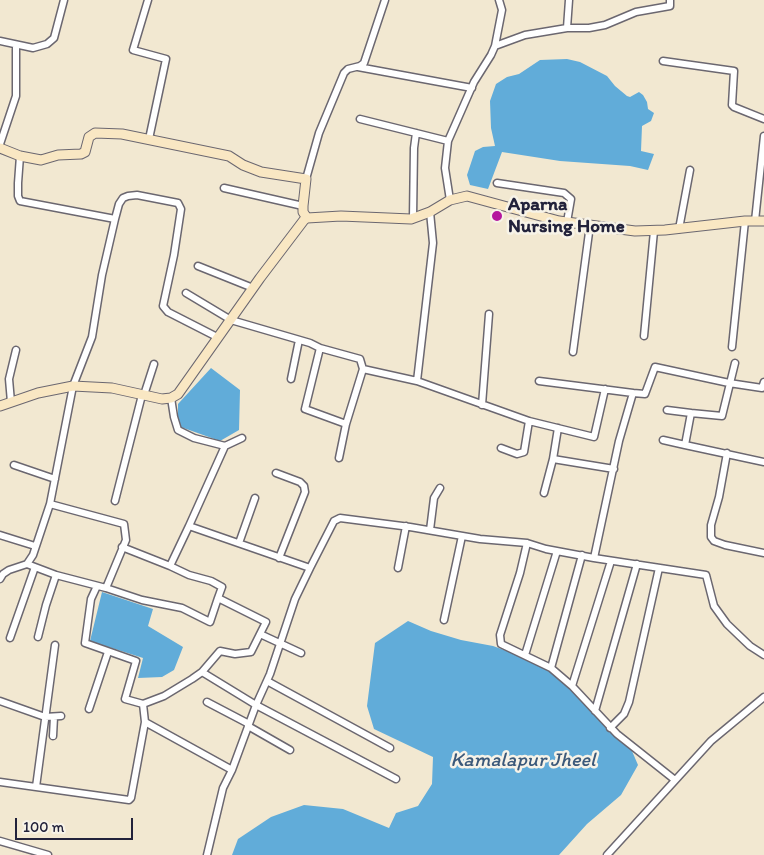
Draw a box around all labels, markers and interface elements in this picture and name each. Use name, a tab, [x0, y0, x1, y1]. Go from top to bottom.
place label: Aparna Nursing Home	[508, 194, 625, 238]
marker: Aparna Nursing Home	[490, 209, 504, 223]
water label: Kamalapur Jheel	[450, 749, 596, 773]
scale bar	[18, 808, 135, 840]
text: 100 m	[23, 818, 64, 836]

